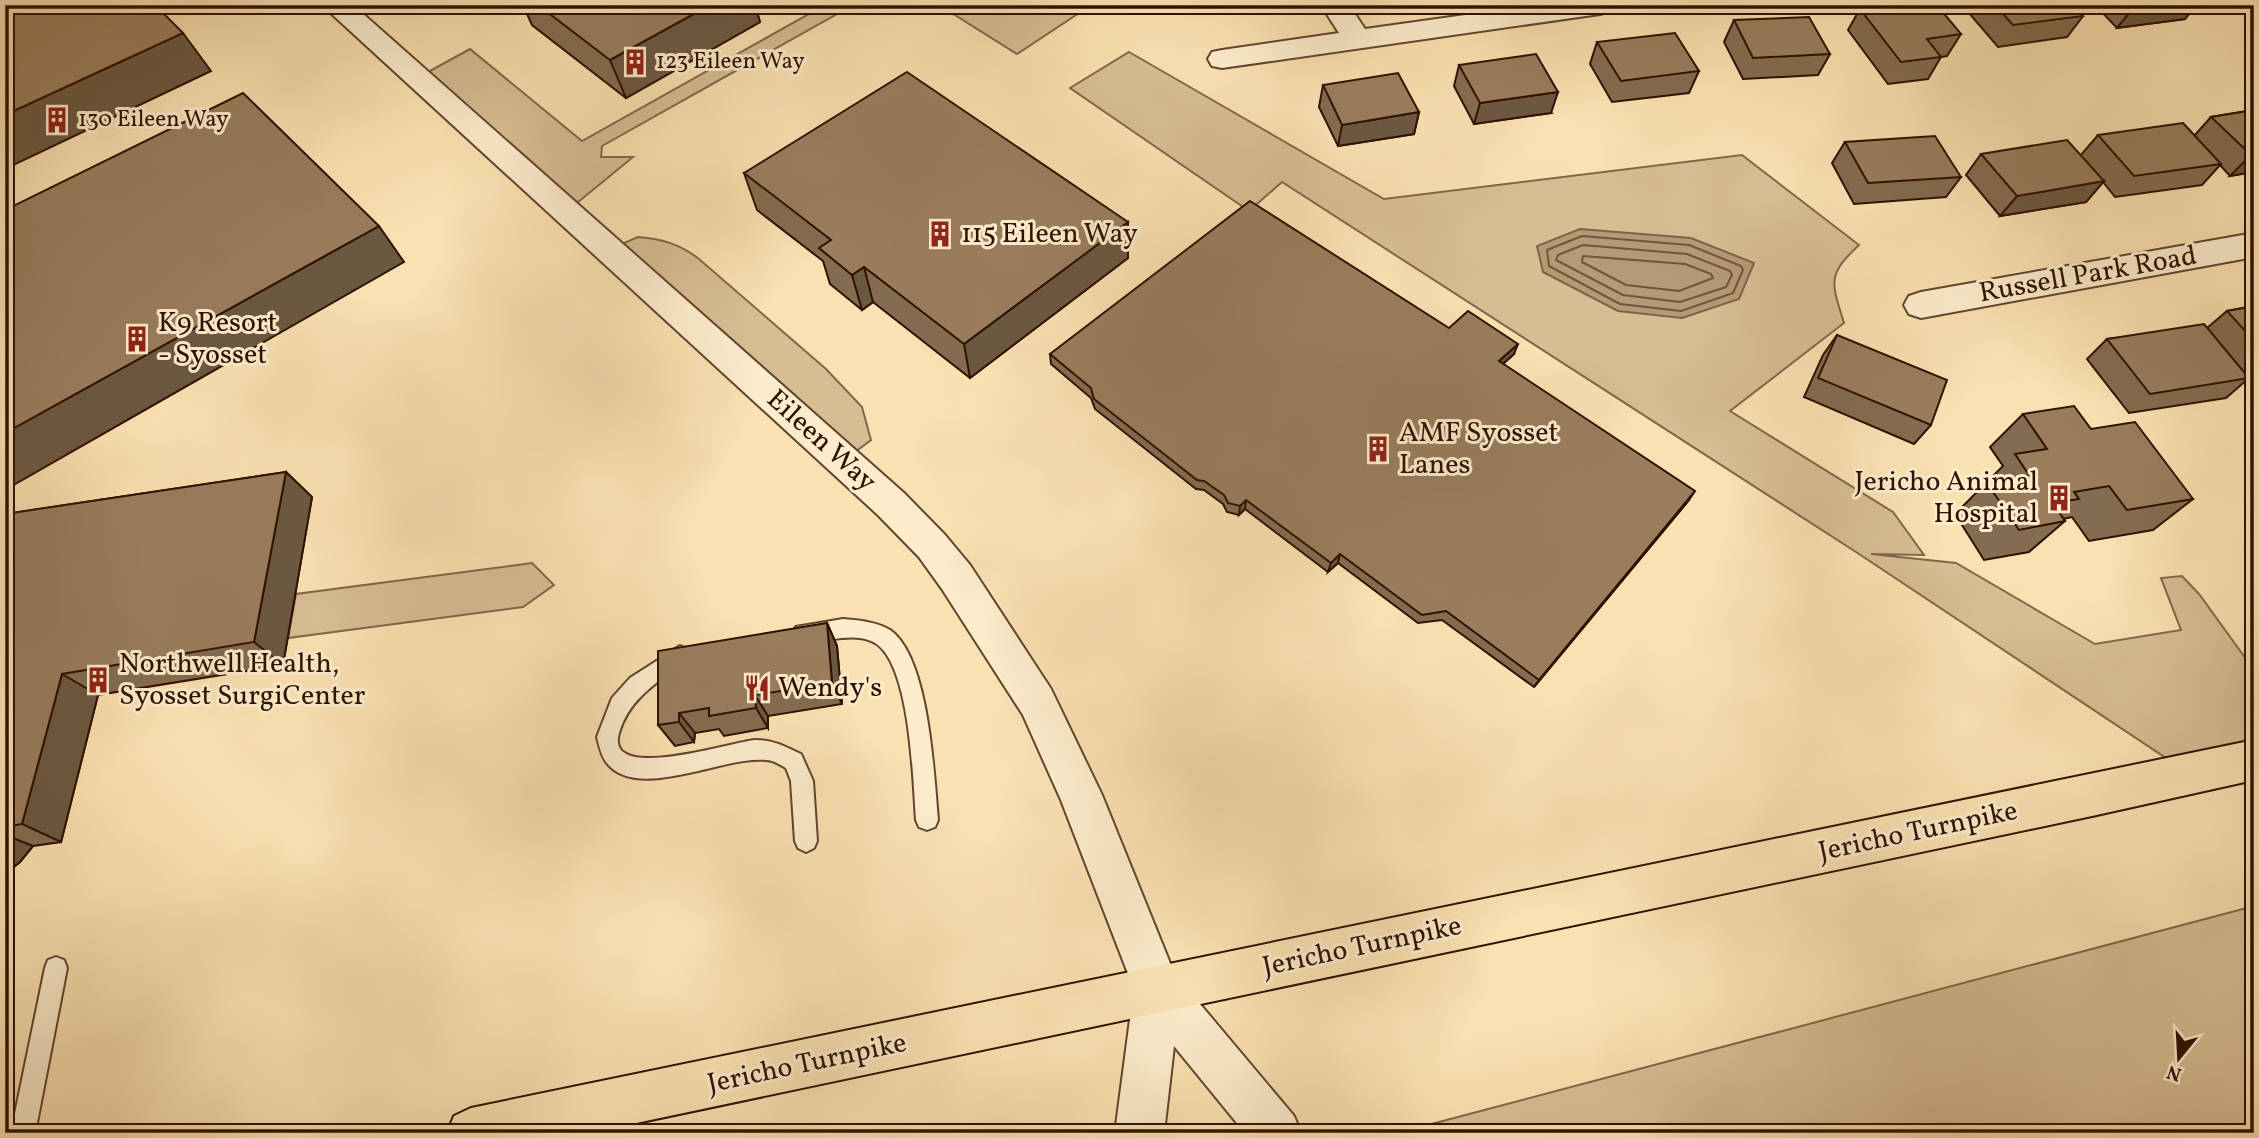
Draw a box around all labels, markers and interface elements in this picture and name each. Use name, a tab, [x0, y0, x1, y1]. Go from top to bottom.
place label: 123 Eileen Way	[656, 46, 805, 78]
building icon: 123 Eileen Way	[620, 47, 650, 77]
place label: 130 Eileen Way	[78, 104, 229, 136]
building icon: 130 Eileen Way	[42, 105, 72, 135]
place label: 115 Eileen Way	[961, 215, 1138, 254]
building icon: 115 Eileen Way	[925, 219, 955, 249]
street label: Russell Park Road	[1976, 237, 2200, 313]
place label: K9 Resort - Syosset	[158, 304, 277, 375]
building icon: K9 Resort - Syosset	[122, 324, 152, 354]
street label: Eileen Way	[757, 381, 885, 501]
place label: AMF Syosset Lanes	[1399, 414, 1558, 485]
building icon: AMF Syosset Lanes	[1363, 434, 1393, 464]
place label: Jericho Animal Hospital	[1854, 463, 2038, 534]
building icon: Jericho Animal Hospital	[2044, 483, 2074, 513]
place label: Northwell Health, Syosset SurgiCenter	[119, 645, 366, 716]
building icon: Northwell Health, Syosset SurgiCenter	[83, 665, 113, 695]
place label: Wendy's	[778, 669, 882, 708]
restaurant icon: Wendy's	[742, 673, 772, 703]
street label: Jericho Turnpike	[1815, 792, 2021, 872]
street label: Jericho Turnpike	[1259, 907, 1465, 987]
north arrow	[2144, 1023, 2214, 1092]
street label: Jericho Turnpike	[704, 1024, 910, 1104]
text: N	[2164, 1058, 2185, 1087]

